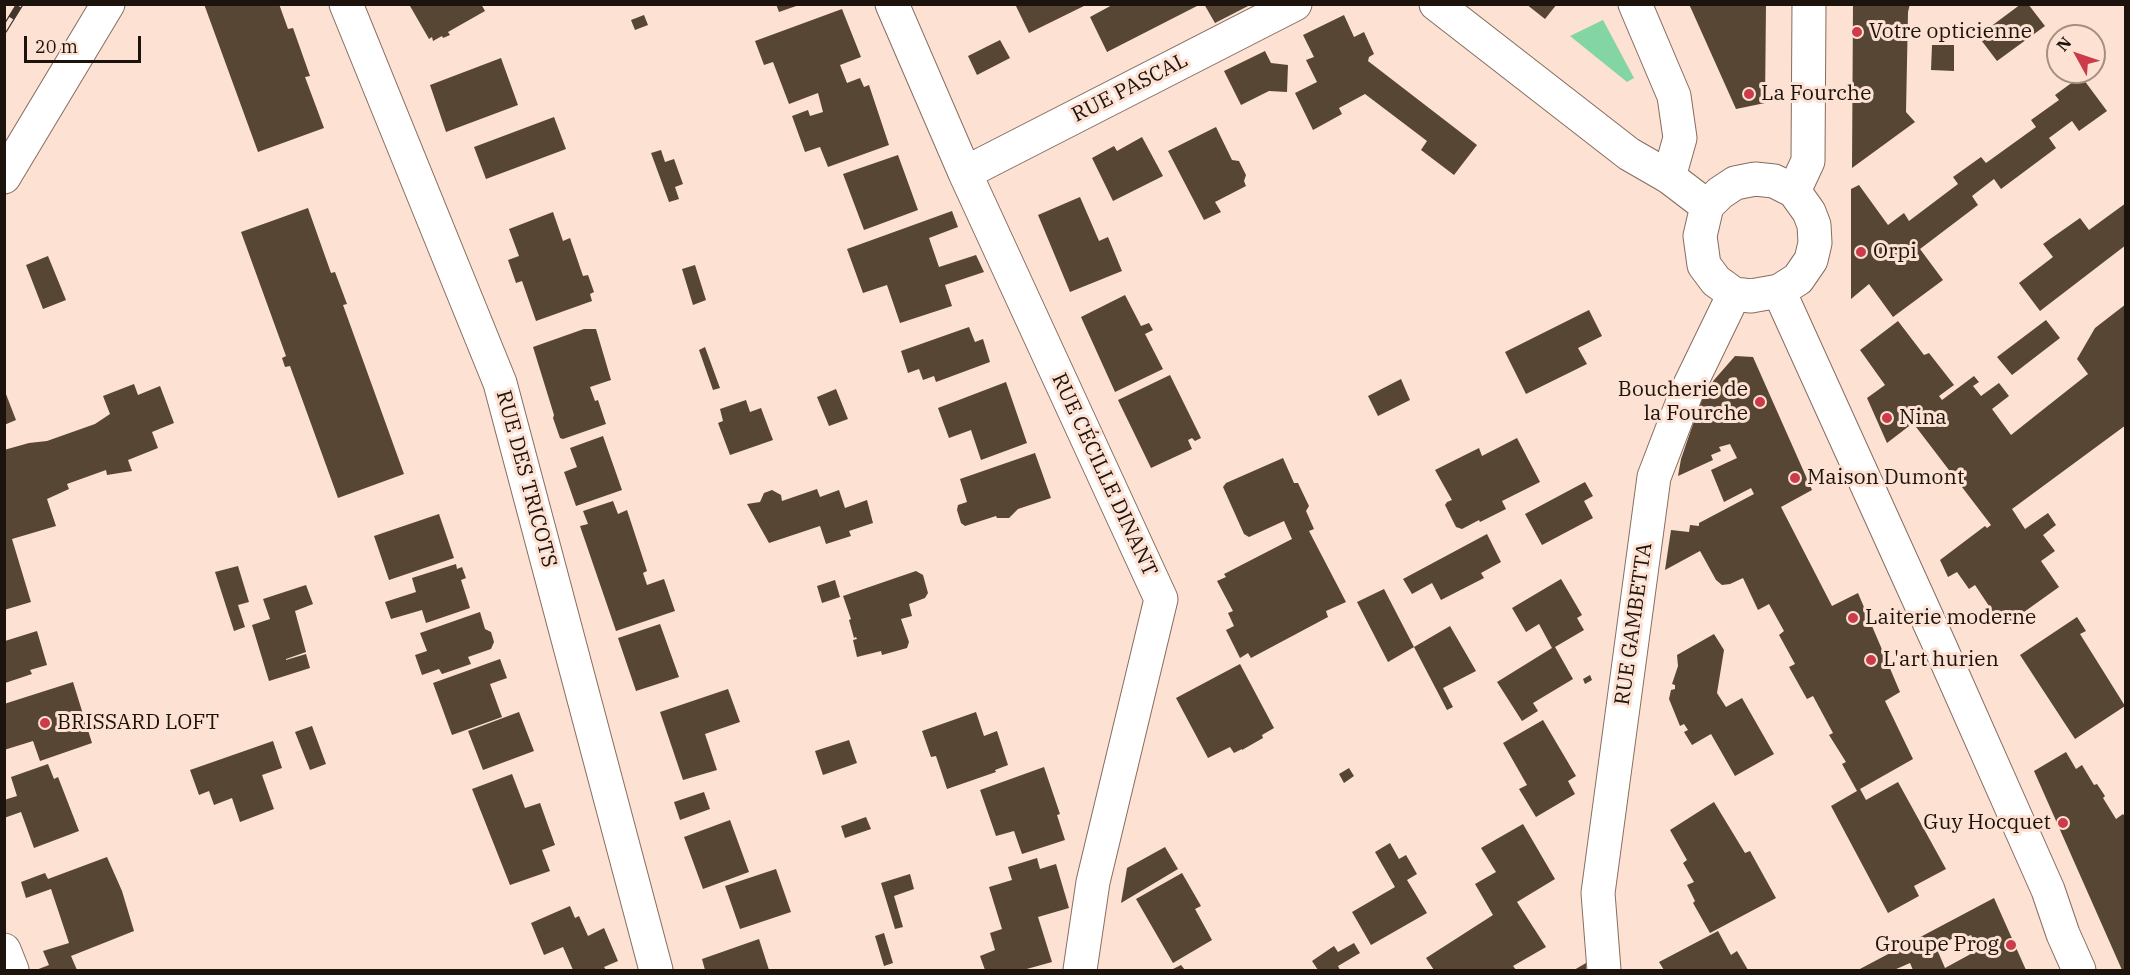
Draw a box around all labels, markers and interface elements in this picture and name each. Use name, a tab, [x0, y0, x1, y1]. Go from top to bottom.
place label: Votre opticienne	[1869, 19, 2032, 45]
scale bar	[27, 24, 144, 62]
north arrow	[2046, 24, 2106, 84]
marker: Votre opticienne	[1850, 25, 1864, 39]
text: N	[2052, 32, 2075, 55]
text: 20 m	[35, 35, 78, 58]
street label: RUE PASCAL	[1068, 48, 1192, 128]
place label: La Fourche	[1761, 81, 1871, 107]
marker: La Fourche	[1742, 87, 1756, 101]
place label: Orpi	[1873, 239, 1917, 265]
marker: Orpi	[1854, 245, 1868, 259]
street label: RUE CÉCILLE DINANT	[1046, 369, 1162, 581]
place label: Boucherie de la Fourche	[1618, 377, 1748, 427]
street label: RUE DES TRICOTS	[490, 388, 562, 570]
marker: Boucherie de la Fourche	[1753, 395, 1767, 409]
place label: Nina	[1899, 405, 1947, 431]
marker: Nina	[1880, 411, 1894, 425]
place label: Maison Dumont	[1807, 465, 1964, 491]
marker: Maison Dumont	[1788, 471, 1802, 485]
street label: RUE GAMBETTA	[1610, 541, 1658, 707]
place label: Laiterie moderne	[1865, 605, 2036, 631]
marker: Laiterie moderne	[1846, 611, 1860, 625]
place label: L'art hurien	[1883, 647, 1999, 673]
marker: L'art hurien	[1864, 653, 1878, 667]
place label: BRISSARD LOFT	[57, 710, 219, 736]
marker: BRISSARD LOFT	[38, 716, 52, 730]
place label: Guy Hocquet	[1923, 810, 2051, 836]
marker: Guy Hocquet	[2056, 816, 2070, 830]
place label: Groupe Prog	[1875, 932, 1999, 958]
marker: Groupe Prog	[2004, 938, 2018, 952]

